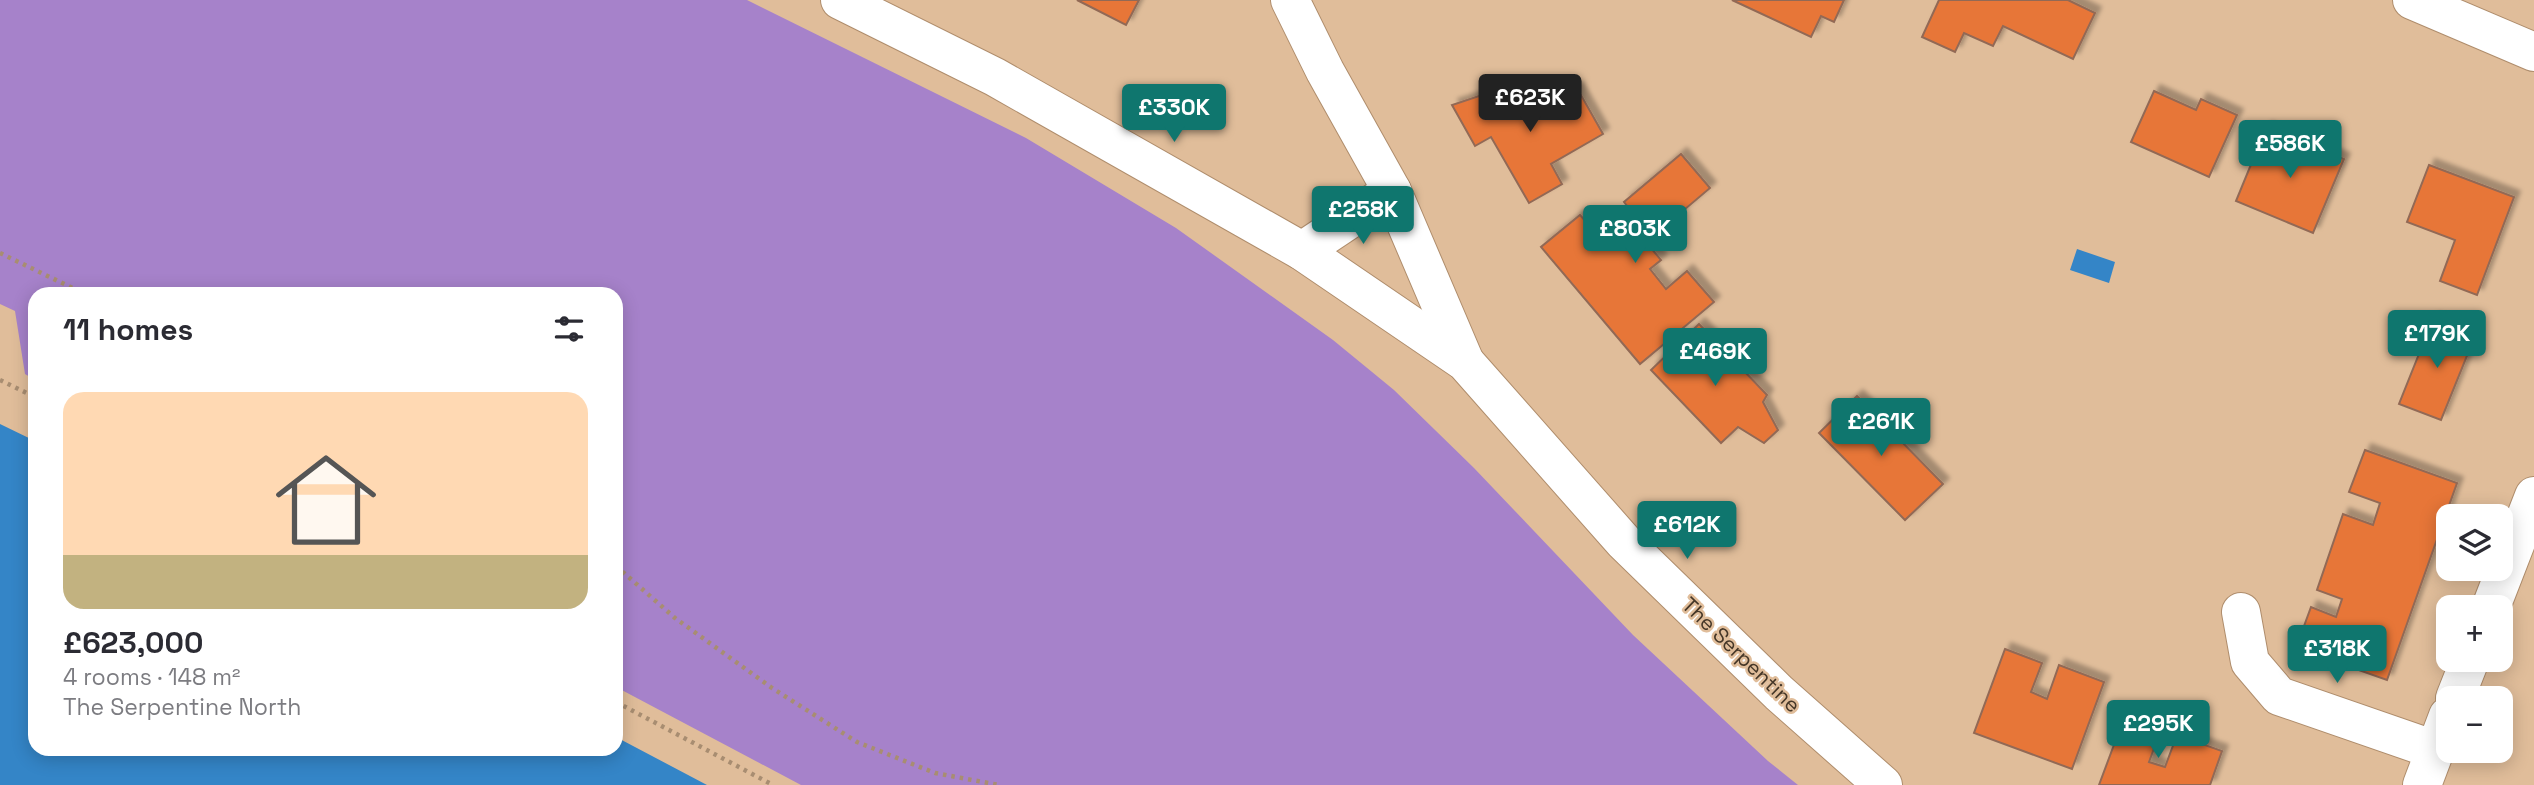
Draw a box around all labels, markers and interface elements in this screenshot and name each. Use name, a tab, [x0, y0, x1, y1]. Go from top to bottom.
pin: £623K	[1481, 74, 1579, 134]
text: £623K	[1495, 82, 1565, 112]
pin: £330K	[1125, 85, 1223, 144]
text: £330K	[1138, 92, 1210, 122]
pin: £586K	[2241, 120, 2339, 180]
text: £586K	[2255, 128, 2325, 158]
pin: £258K	[1314, 187, 1412, 246]
text: £258K	[1328, 194, 1398, 224]
pin: £803K	[1586, 205, 1684, 265]
text: £803K	[1599, 213, 1671, 243]
text: 11 homes	[63, 310, 193, 349]
icon: filters	[550, 310, 588, 348]
pin: £179K	[2388, 310, 2486, 370]
text: £179K	[2404, 318, 2470, 348]
pin: £469K	[1666, 328, 1764, 388]
text: £469K	[1679, 336, 1751, 366]
pin: £261K	[1832, 398, 1930, 458]
text: £261K	[1847, 406, 1915, 436]
icon: home	[263, 437, 389, 563]
pin: £612K	[1638, 502, 1736, 561]
map controls	[2436, 504, 2513, 763]
button: layers	[2436, 504, 2513, 581]
text: £612K	[1653, 509, 1721, 539]
street label: The Serpentine	[1676, 591, 1806, 718]
button: +	[2436, 595, 2513, 672]
text: £623,000	[63, 623, 203, 662]
pin: £318K	[2288, 626, 2386, 685]
text: £318K	[2304, 633, 2370, 663]
text: 4 rooms · 148 m²	[63, 662, 240, 692]
button: −	[2436, 686, 2513, 763]
text: The Serpentine North	[63, 692, 301, 722]
pin: £295K	[2109, 700, 2207, 760]
text: £295K	[2123, 708, 2193, 738]

